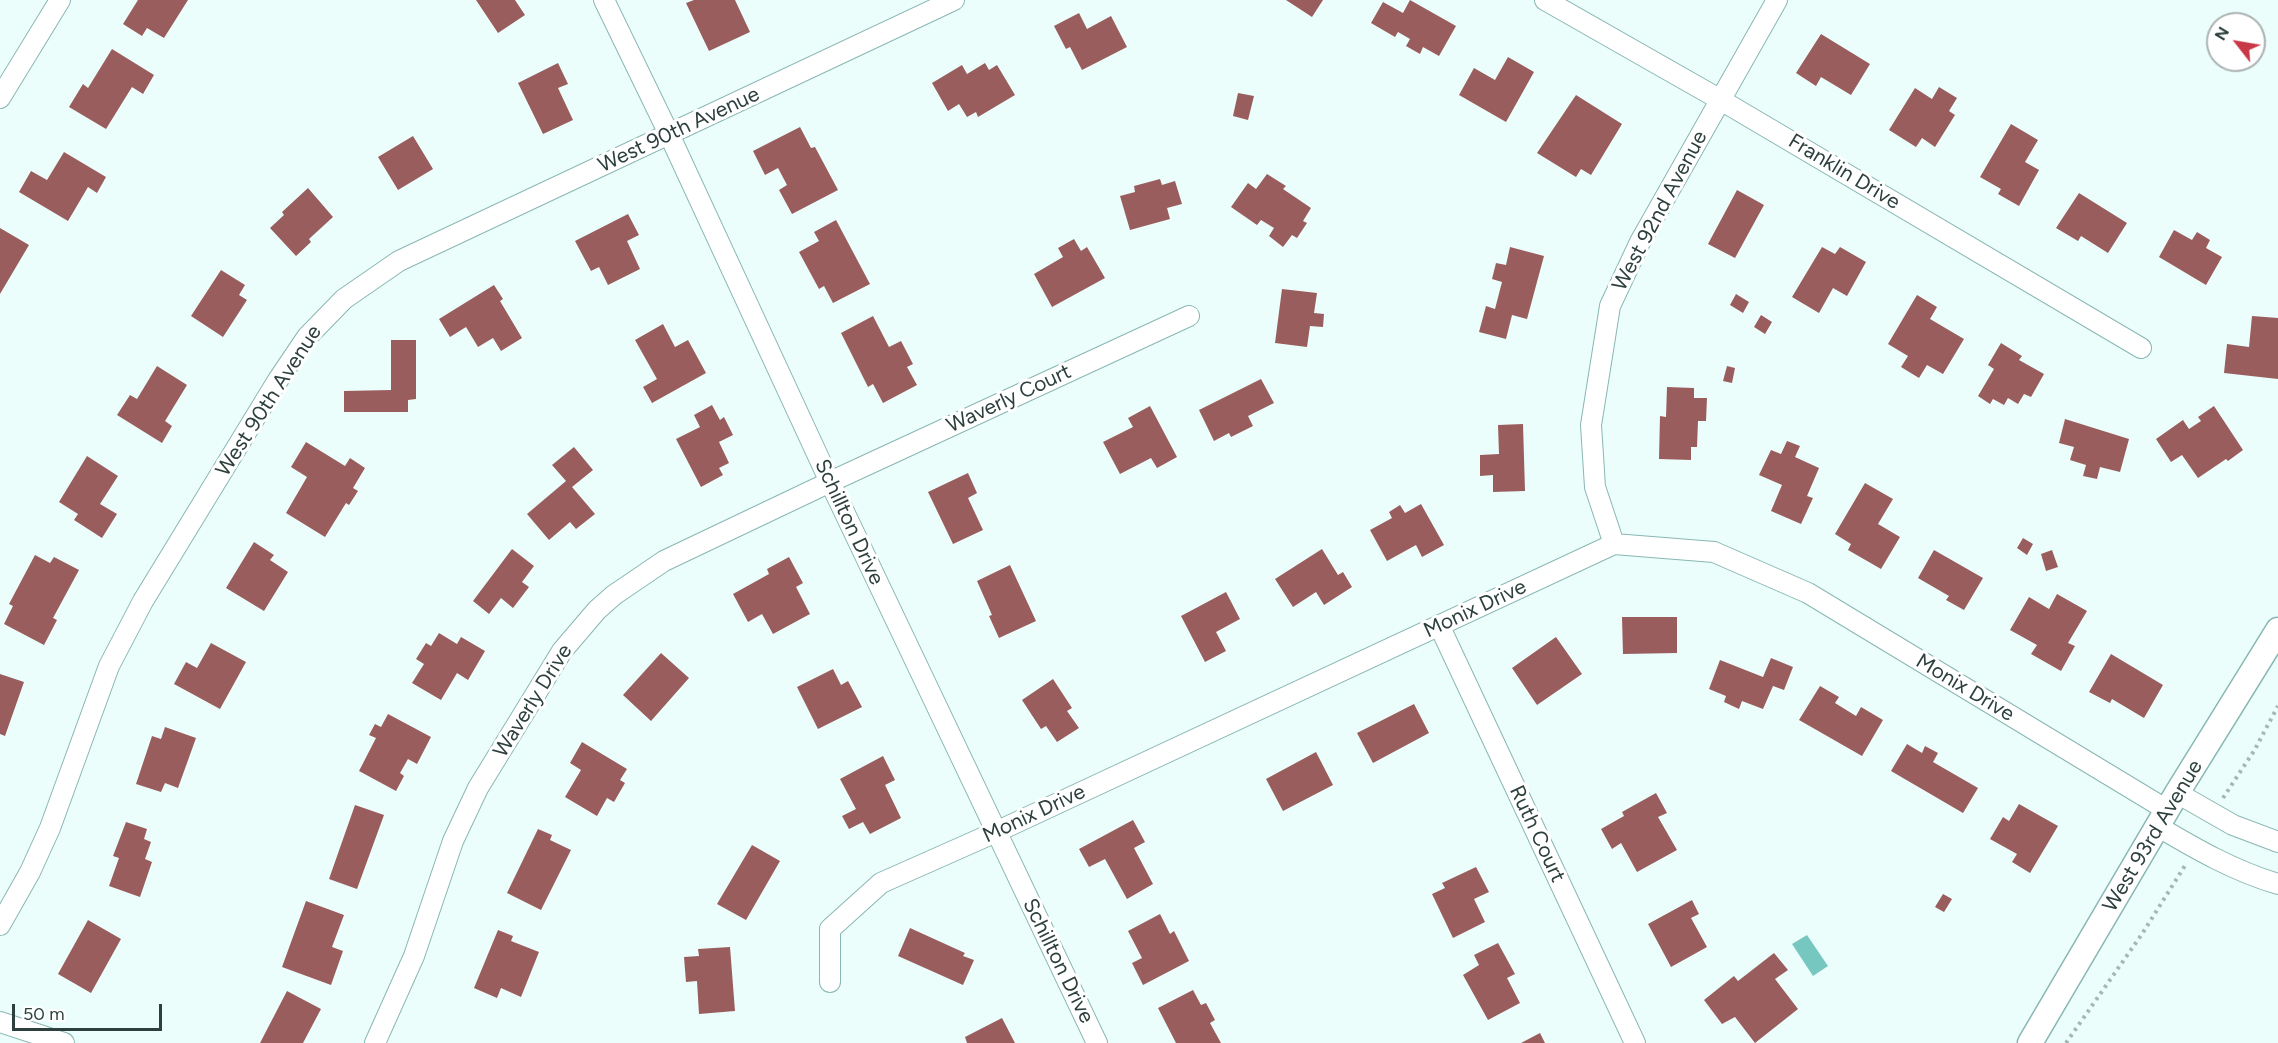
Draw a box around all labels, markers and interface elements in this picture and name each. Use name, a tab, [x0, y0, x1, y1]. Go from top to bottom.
north arrow	[2206, 12, 2266, 72]
text: N	[2211, 23, 2233, 44]
street label: West 90th Avenue	[594, 82, 764, 178]
street label: West 92nd Avenue	[1607, 127, 1713, 295]
street label: Franklin Drive	[1784, 129, 1904, 215]
street label: West 90th Avenue	[211, 321, 327, 481]
street label: Waverly Court	[943, 359, 1075, 439]
street label: Schillton Drive	[809, 455, 889, 589]
street label: Monix Drive	[1420, 574, 1530, 644]
street label: Waverly Drive	[488, 640, 578, 762]
street label: Monix Drive	[1911, 649, 2019, 727]
street label: West 93rd Avenue	[2098, 756, 2208, 916]
street label: Monix Drive	[979, 779, 1089, 849]
street label: Ruth Court	[1504, 782, 1570, 886]
street label: Schillton Drive	[1017, 895, 1099, 1027]
scale bar	[15, 992, 165, 1030]
text: 50 m	[23, 1003, 65, 1025]

